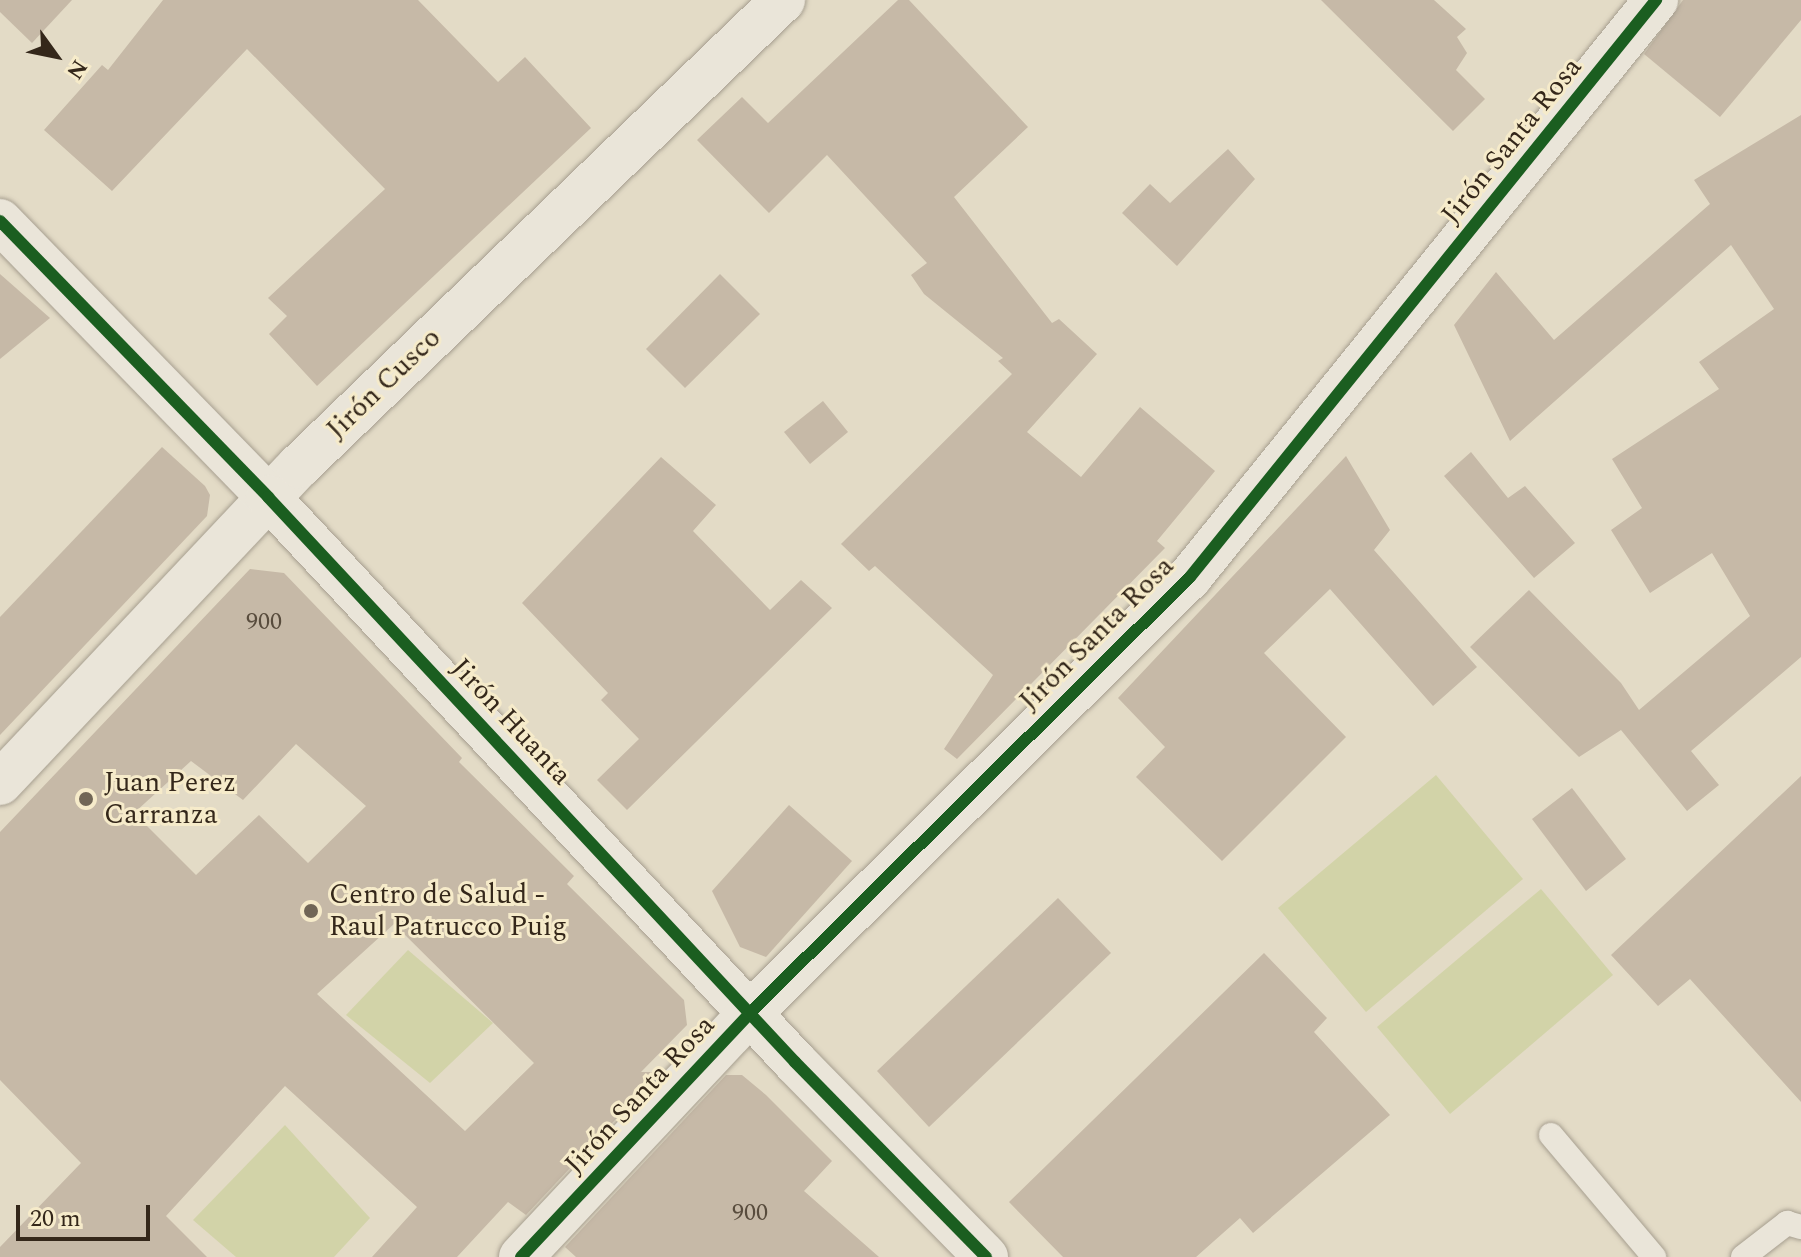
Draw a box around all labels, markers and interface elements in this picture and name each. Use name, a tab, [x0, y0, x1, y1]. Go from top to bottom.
north arrow	[16, 16, 96, 96]
street label: Jirón Santa Rosa	[1435, 51, 1589, 231]
text: N	[58, 53, 95, 86]
street label: Jirón Cusco	[320, 321, 448, 447]
street label: Jirón Santa Rosa	[1013, 550, 1181, 718]
house number: 900	[246, 609, 282, 637]
street label: Jirón Huanta	[444, 652, 578, 792]
place label: Juan Perez Carranza	[104, 766, 236, 832]
marker: Juan Perez Carranza	[75, 788, 97, 810]
place label: Centro de Salud - Raul Patrucco Puig	[329, 878, 567, 944]
marker: Centro de Salud - Raul Patrucco Puig	[300, 900, 322, 922]
street label: Jirón Santa Rosa	[558, 1009, 722, 1181]
scale bar	[20, 1189, 154, 1239]
house number: 900	[732, 1200, 768, 1228]
text: 20 m	[30, 1201, 81, 1237]

